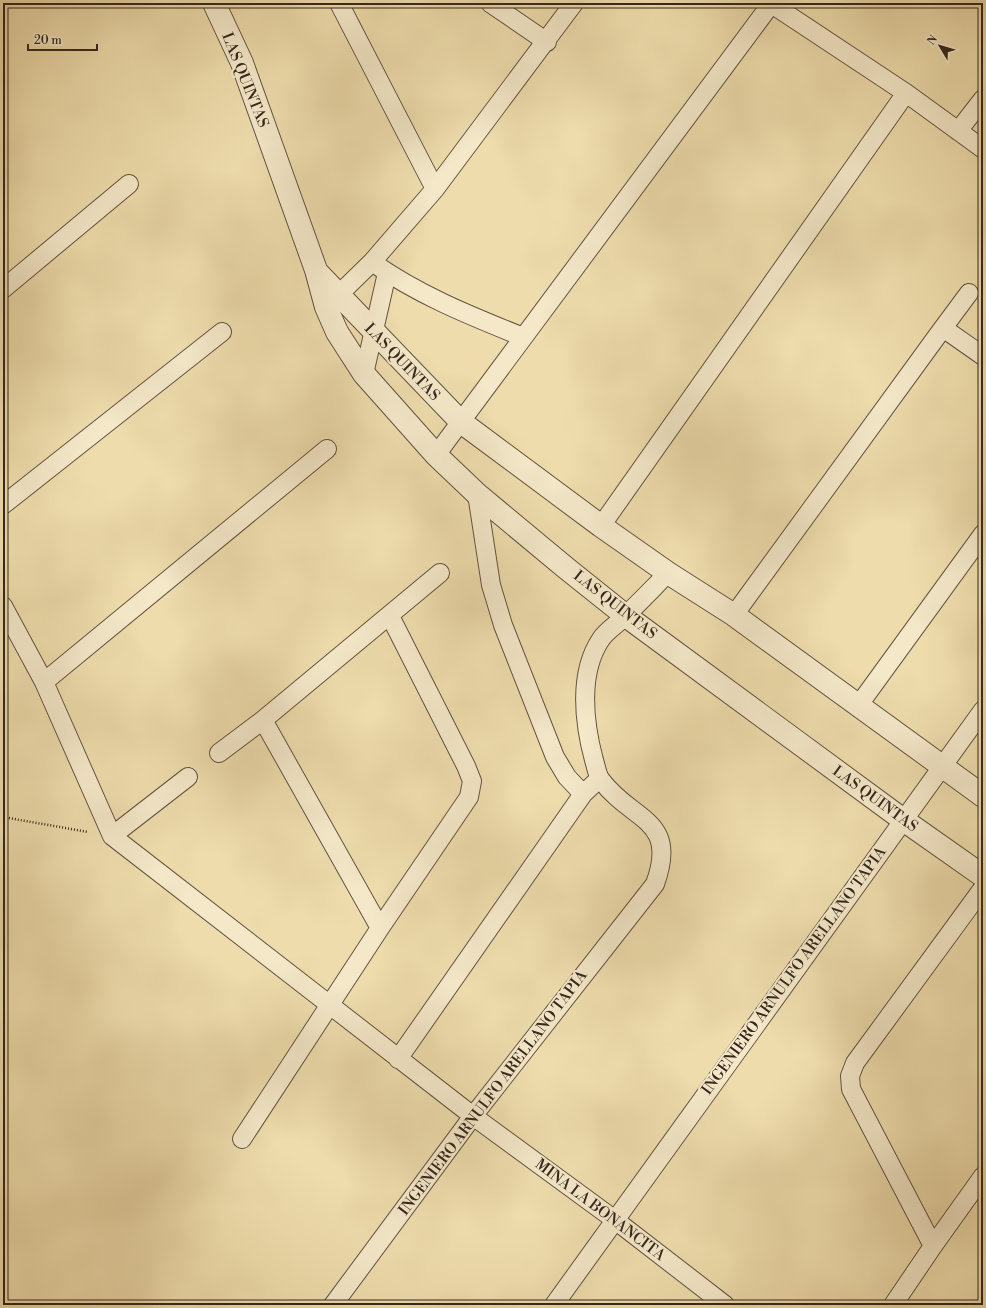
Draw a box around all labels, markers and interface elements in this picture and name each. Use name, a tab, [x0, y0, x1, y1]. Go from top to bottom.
scale bar	[28, 26, 97, 52]
north arrow	[920, 26, 960, 66]
street label: LAS QUINTAS	[217, 30, 273, 130]
text: N	[925, 32, 941, 48]
text: 20 m	[34, 33, 62, 48]
street label: LAS QUINTAS	[360, 319, 444, 405]
street label: LAS QUINTAS	[569, 566, 661, 644]
street label: LAS QUINTAS	[829, 762, 921, 836]
street label: INGENIERO ARNULFO ARELLANO TAPIA	[698, 843, 891, 1099]
street label: INGENIERO ARNULFO ARELLANO TAPIA	[395, 966, 592, 1219]
street label: MINA LA BONANCITA	[531, 1155, 669, 1266]

